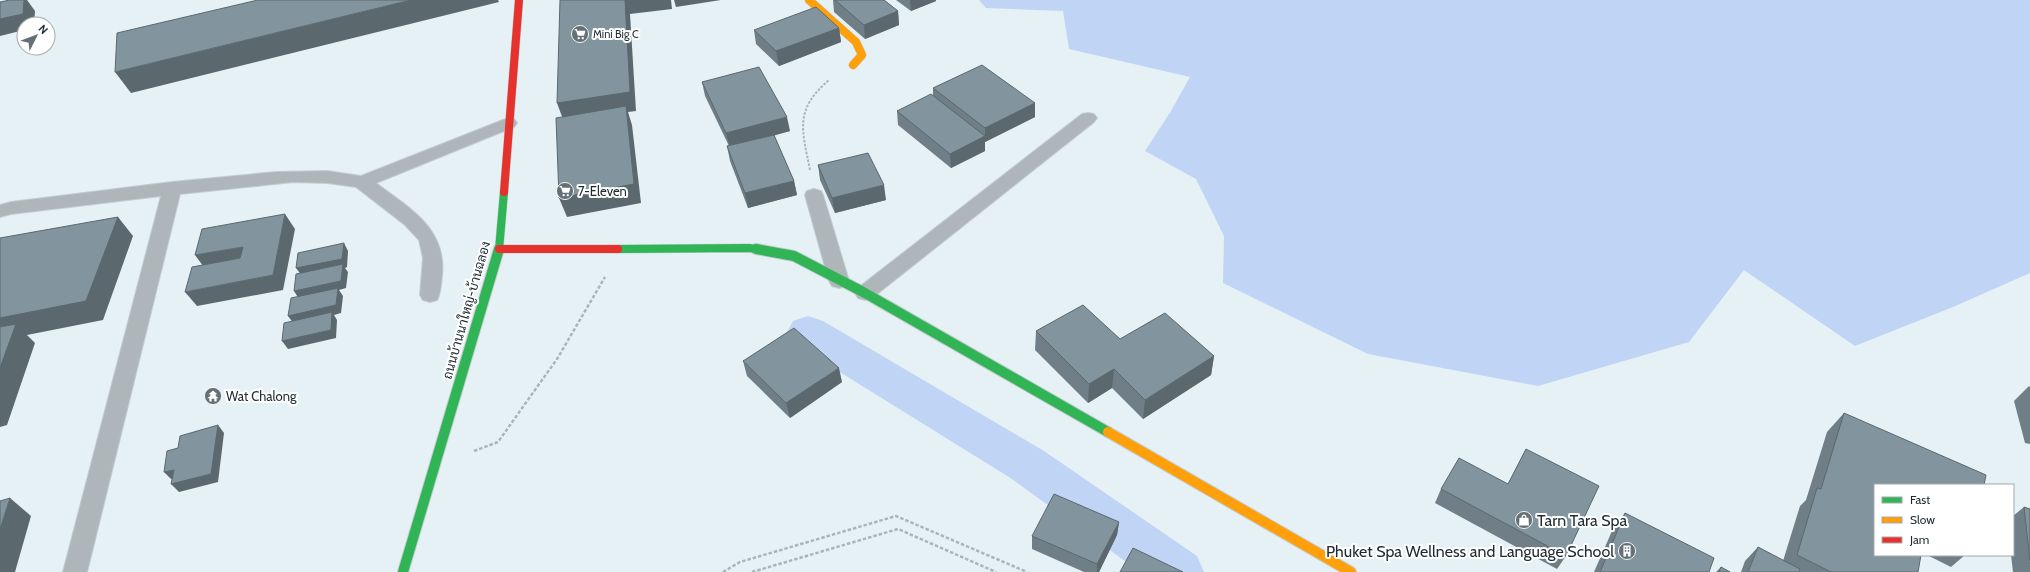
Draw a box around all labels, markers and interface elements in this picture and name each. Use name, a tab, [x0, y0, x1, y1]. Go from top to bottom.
north arrow	[16, 16, 56, 56]
text: N	[36, 22, 51, 37]
supermarket icon: Mini Big C	[570, 24, 590, 44]
place label: Mini Big C	[593, 27, 639, 41]
supermarket icon: 7-Eleven	[555, 181, 575, 201]
place label: 7-Eleven	[578, 183, 627, 199]
street label: ถนนบ้านนาใหญ่-บ้านฉลอง	[438, 239, 494, 381]
temple icon: Wat Chalong	[203, 386, 223, 406]
place label: Wat Chalong	[226, 388, 297, 404]
legend	[1874, 484, 2014, 556]
text: Fast	[1910, 492, 1930, 507]
shop icon: Tarn Tara Spa	[1514, 510, 1534, 530]
place label: Tarn Tara Spa	[1537, 511, 1627, 530]
text: Slow	[1910, 512, 1935, 527]
text: Jam	[1909, 532, 1929, 547]
building icon: Phuket Spa Wellness and Language School	[1617, 541, 1637, 561]
place label: Phuket Spa Wellness and Language School	[1326, 542, 1614, 561]

